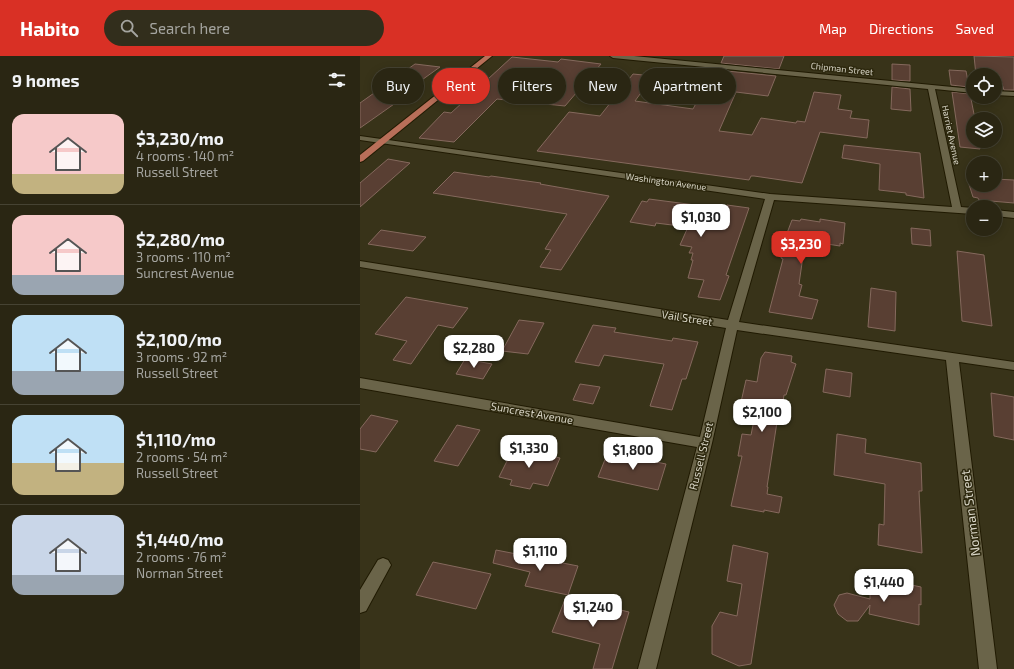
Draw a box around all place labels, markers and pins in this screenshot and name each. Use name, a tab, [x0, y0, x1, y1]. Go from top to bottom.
pin: $1,030	[668, 204, 734, 238]
pin: $3,230	[768, 231, 834, 265]
pin: $2,280	[441, 335, 507, 369]
pin: $2,100	[729, 399, 795, 433]
pin: $1,330	[496, 435, 562, 469]
pin: $1,800	[600, 437, 666, 471]
pin: $1,110	[507, 538, 573, 572]
pin: $1,440	[851, 569, 917, 603]
pin: $1,240	[560, 594, 626, 628]

